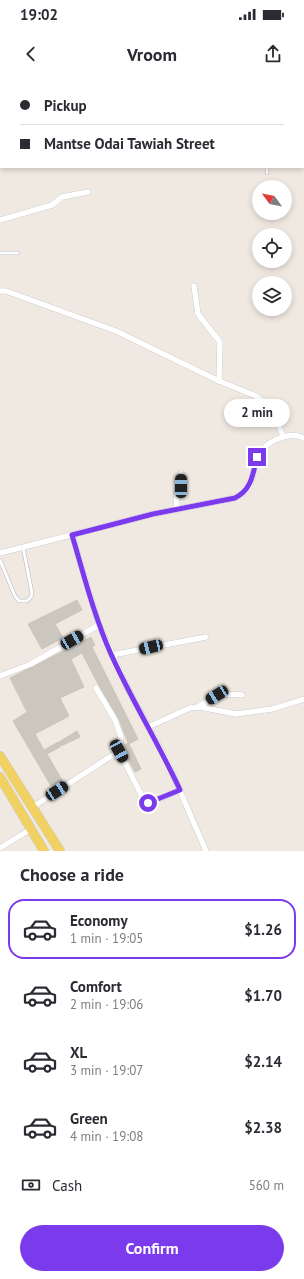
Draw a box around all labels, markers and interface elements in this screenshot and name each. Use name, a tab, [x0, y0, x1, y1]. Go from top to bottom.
text: 19:02	[20, 5, 58, 24]
icon: back	[20, 43, 42, 65]
text: Vroom	[127, 43, 177, 66]
icon: share	[262, 43, 284, 65]
text: Pickup	[44, 96, 87, 115]
text: Mantse Odai Tawiah Street	[44, 134, 215, 153]
north arrow	[252, 180, 292, 220]
map controls	[252, 180, 292, 316]
button: locate	[252, 228, 292, 268]
button: layers	[252, 276, 292, 316]
callout: 2 min	[224, 399, 290, 427]
text: 2 min	[241, 404, 273, 421]
route end	[248, 448, 266, 466]
car	[175, 474, 187, 498]
car	[59, 629, 85, 651]
car	[138, 638, 164, 656]
car	[204, 684, 230, 706]
car	[108, 738, 130, 764]
car	[44, 779, 70, 803]
route start	[139, 794, 157, 812]
text: Choose a ride	[20, 863, 124, 886]
icon: car	[22, 911, 58, 947]
text: Economy	[70, 911, 128, 930]
text: $1.26	[244, 920, 282, 939]
text: 1 min · 19:05	[70, 930, 143, 947]
icon: car	[22, 977, 58, 1013]
text: Comfort	[70, 977, 122, 996]
text: $1.70	[244, 986, 282, 1005]
text: 2 min · 19:06	[70, 996, 143, 1013]
icon: car	[22, 1043, 58, 1079]
text: XL	[70, 1043, 87, 1062]
text: $2.14	[244, 1052, 282, 1071]
text: 3 min · 19:07	[70, 1062, 143, 1079]
icon: car	[22, 1109, 58, 1145]
text: Green	[70, 1109, 108, 1128]
text: $2.38	[244, 1118, 282, 1137]
text: 4 min · 19:08	[70, 1128, 143, 1145]
icon: cash	[20, 1174, 42, 1196]
text: Cash	[52, 1176, 82, 1195]
text: 560 m	[249, 1177, 284, 1194]
button: Confirm	[20, 1225, 284, 1271]

